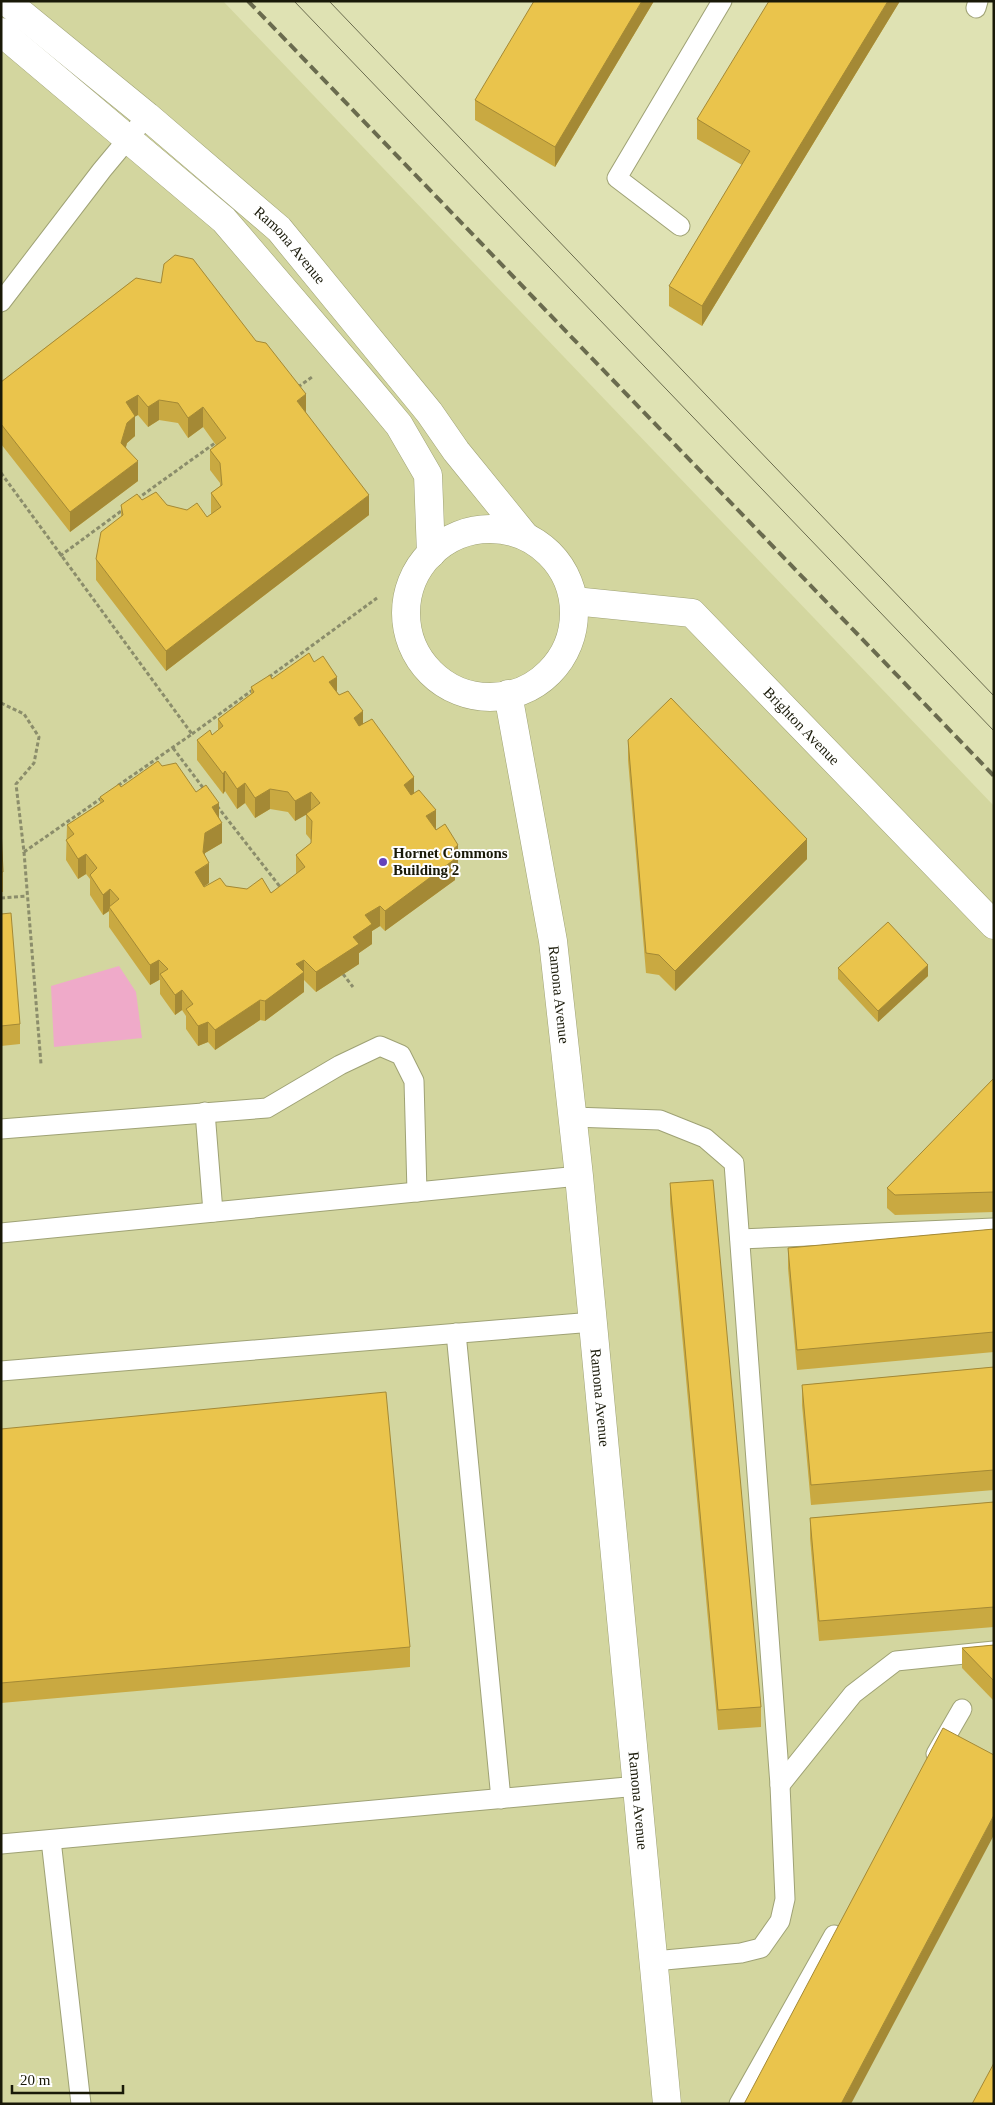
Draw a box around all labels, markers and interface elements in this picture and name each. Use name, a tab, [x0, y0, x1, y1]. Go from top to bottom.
street label: Ramona Avenue	[251, 203, 329, 287]
street label: Brighton Avenue	[760, 684, 843, 768]
place label: Hornet Commons Building 2	[393, 845, 508, 878]
marker: Hornet Commons Building 2	[377, 856, 389, 868]
street label: Ramona Avenue	[546, 945, 572, 1045]
street label: Ramona Avenue	[587, 1348, 613, 1448]
street label: Ramona Avenue	[626, 1751, 651, 1851]
scale bar	[12, 2062, 124, 2094]
text: 20 m	[20, 2072, 51, 2088]

